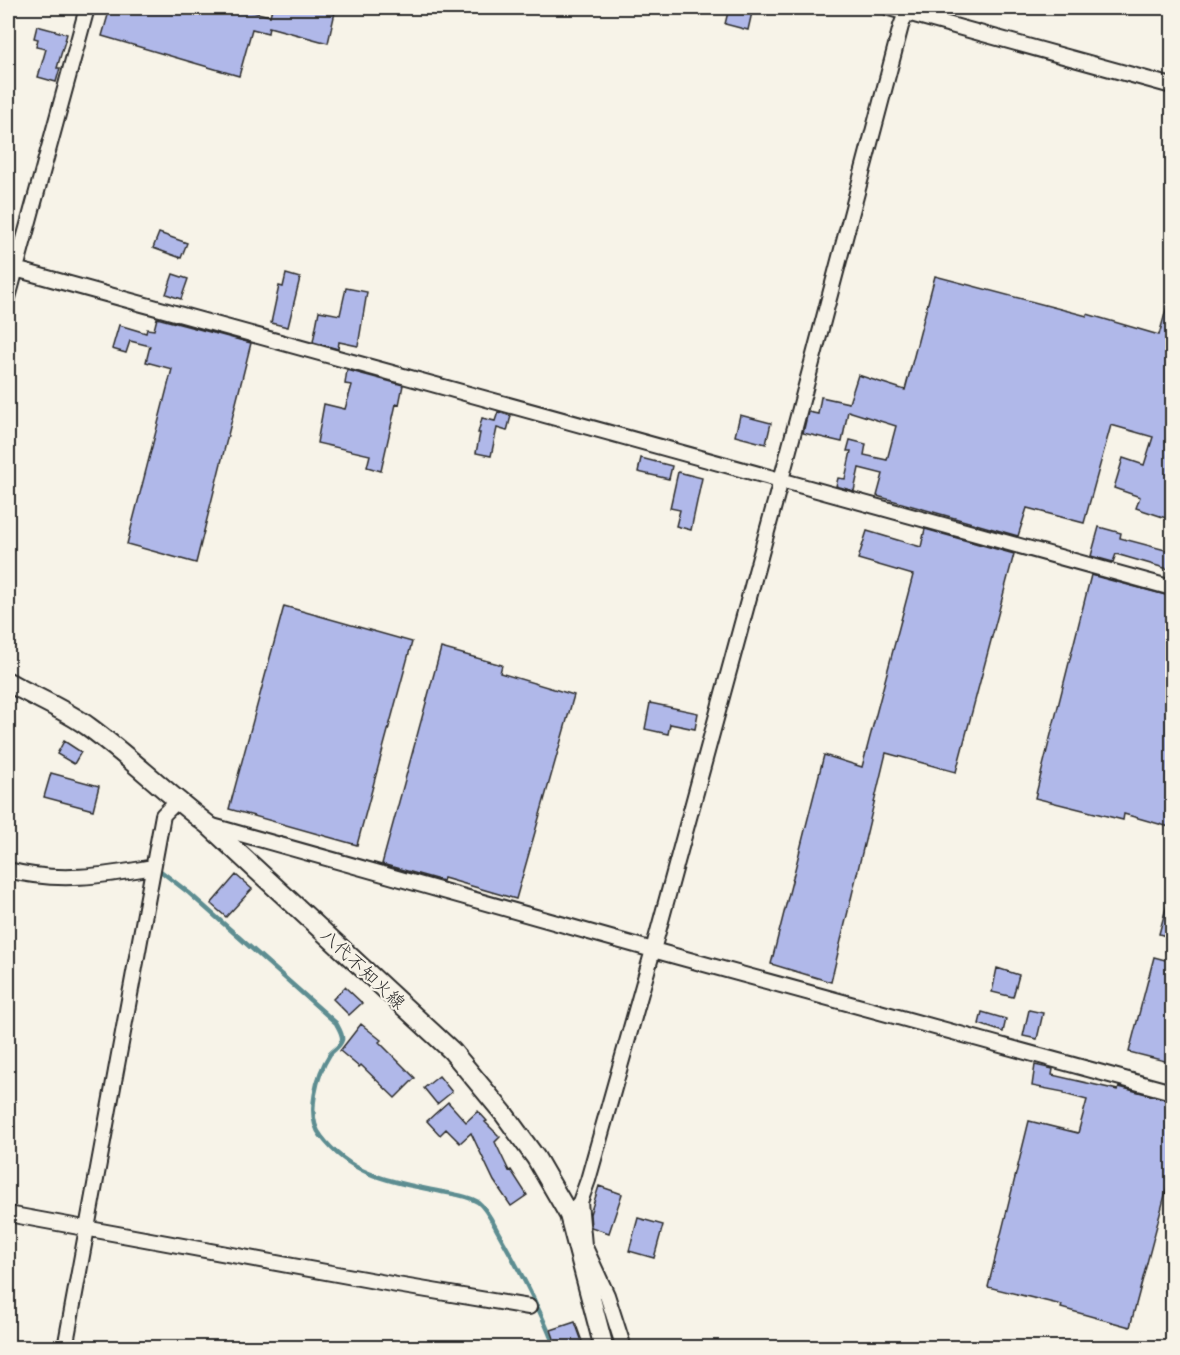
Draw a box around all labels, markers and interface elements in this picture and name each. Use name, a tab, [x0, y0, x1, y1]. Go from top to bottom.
street label: 八代不知火線	[316, 925, 409, 1014]

